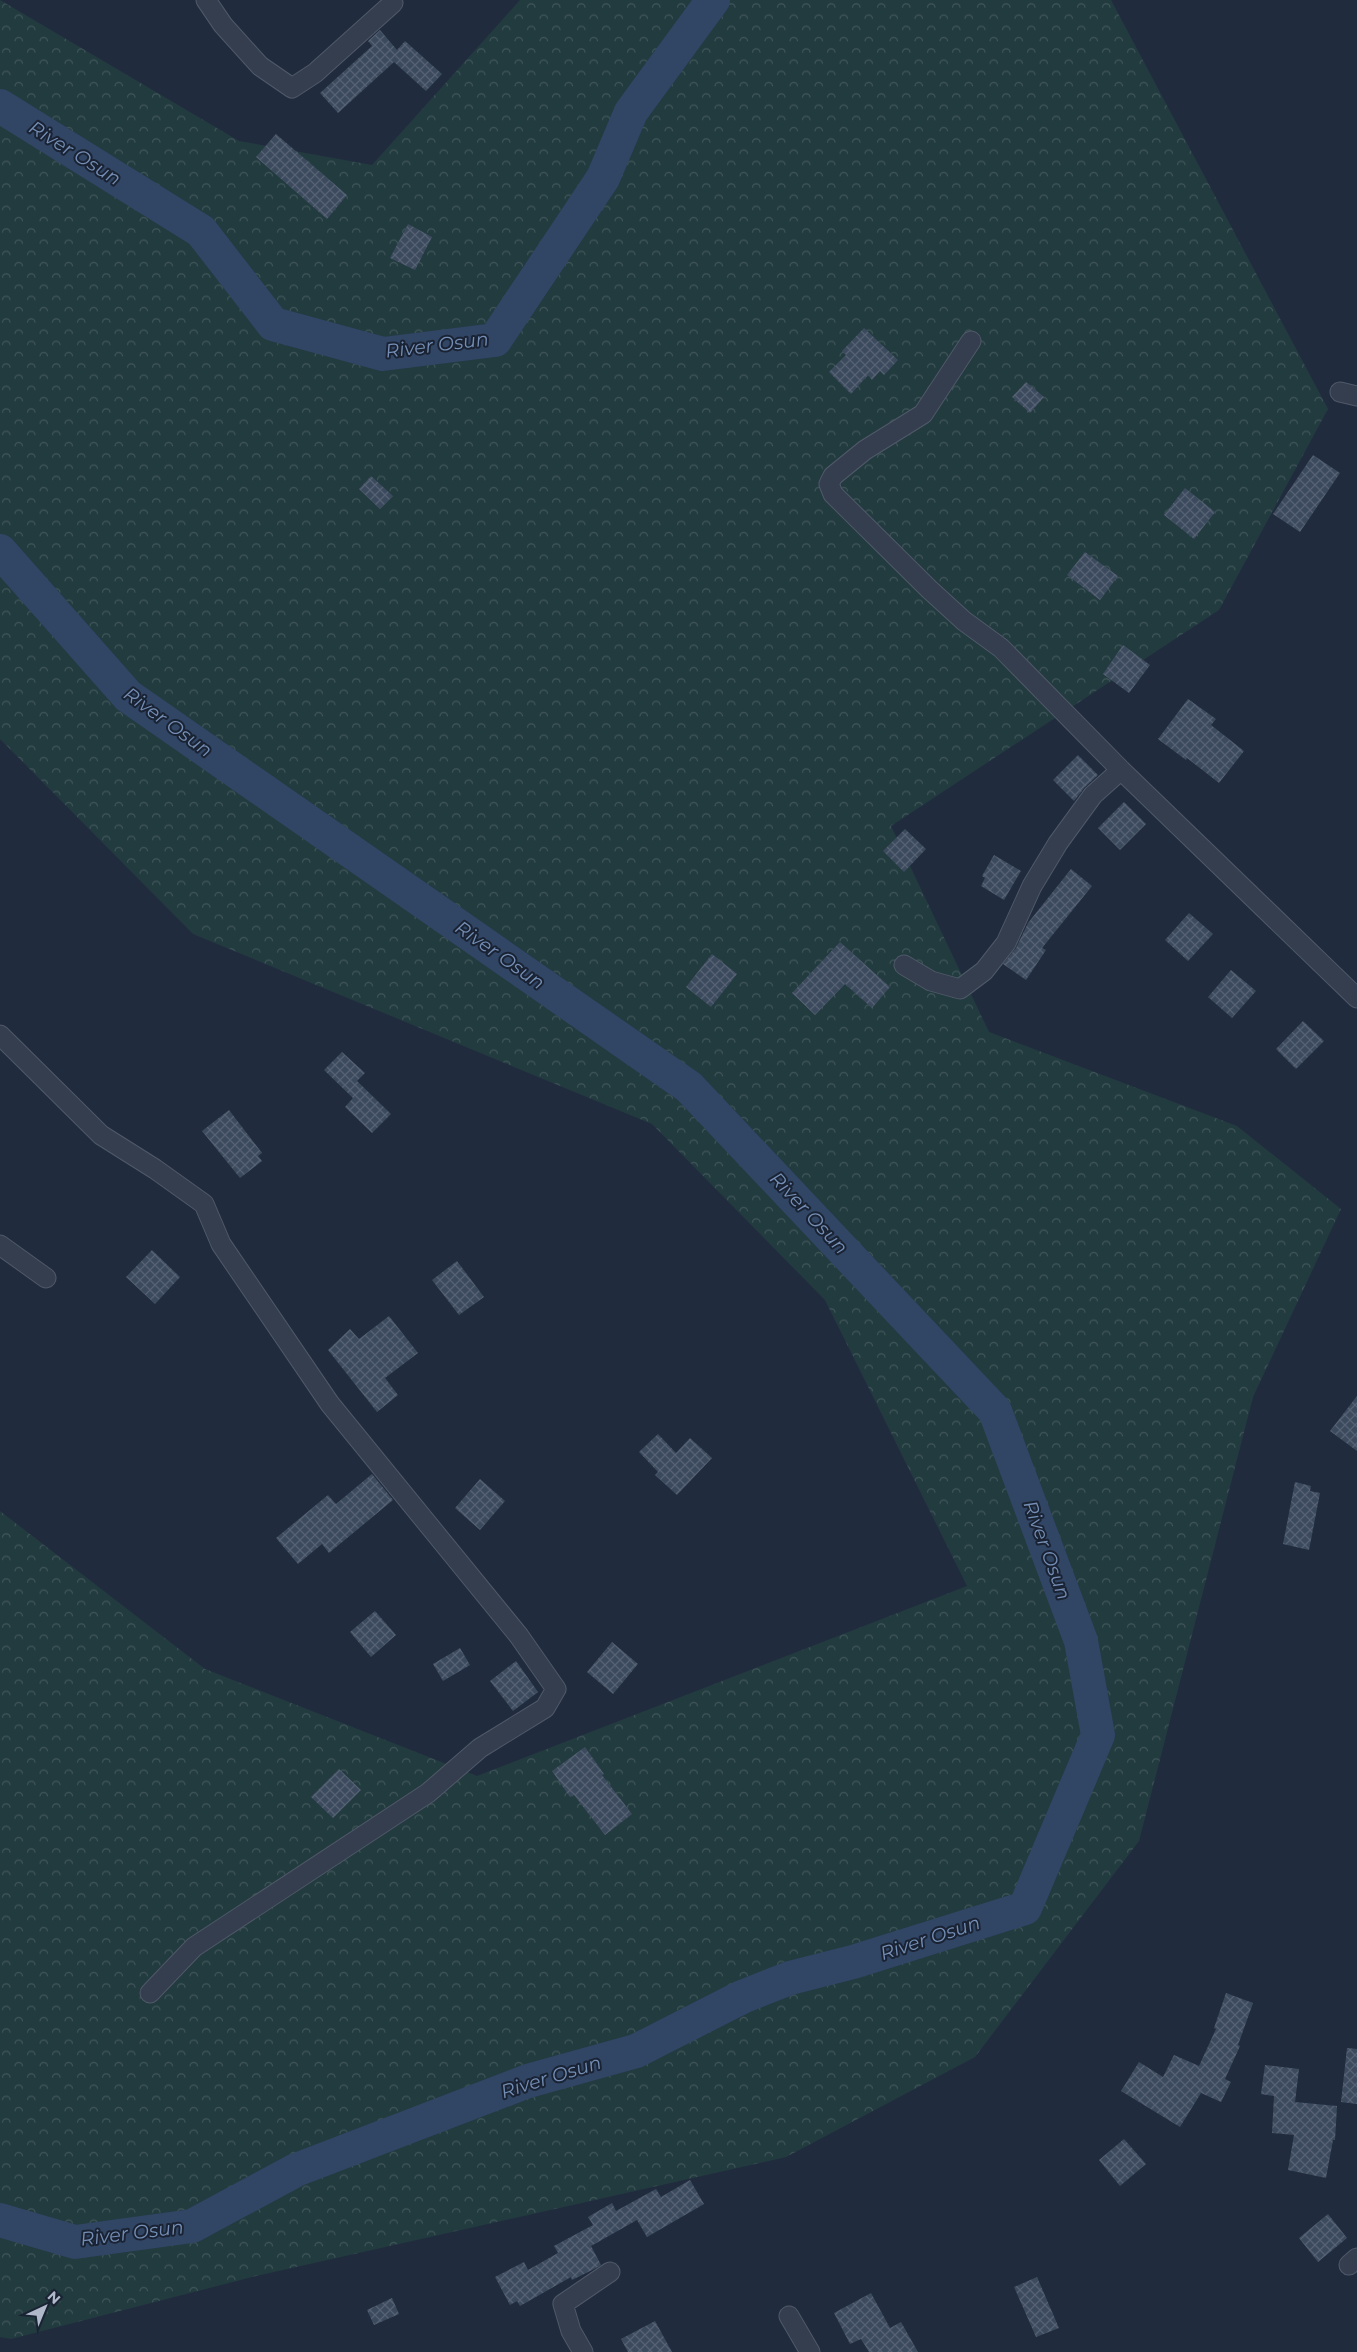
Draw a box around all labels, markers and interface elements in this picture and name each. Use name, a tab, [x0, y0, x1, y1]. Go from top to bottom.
water label: River Osun	[25, 116, 125, 190]
water label: River Osun	[384, 327, 490, 363]
water label: River Osun	[119, 682, 217, 762]
water label: River Osun	[451, 916, 549, 994]
water label: River Osun	[765, 1167, 853, 1259]
water label: River Osun	[1018, 1497, 1076, 1603]
water label: River Osun	[877, 1911, 983, 1965]
water label: River Osun	[498, 2051, 604, 2103]
water label: River Osun	[79, 2215, 185, 2251]
north arrow	[20, 2282, 70, 2332]
text: N	[44, 2287, 64, 2308]

